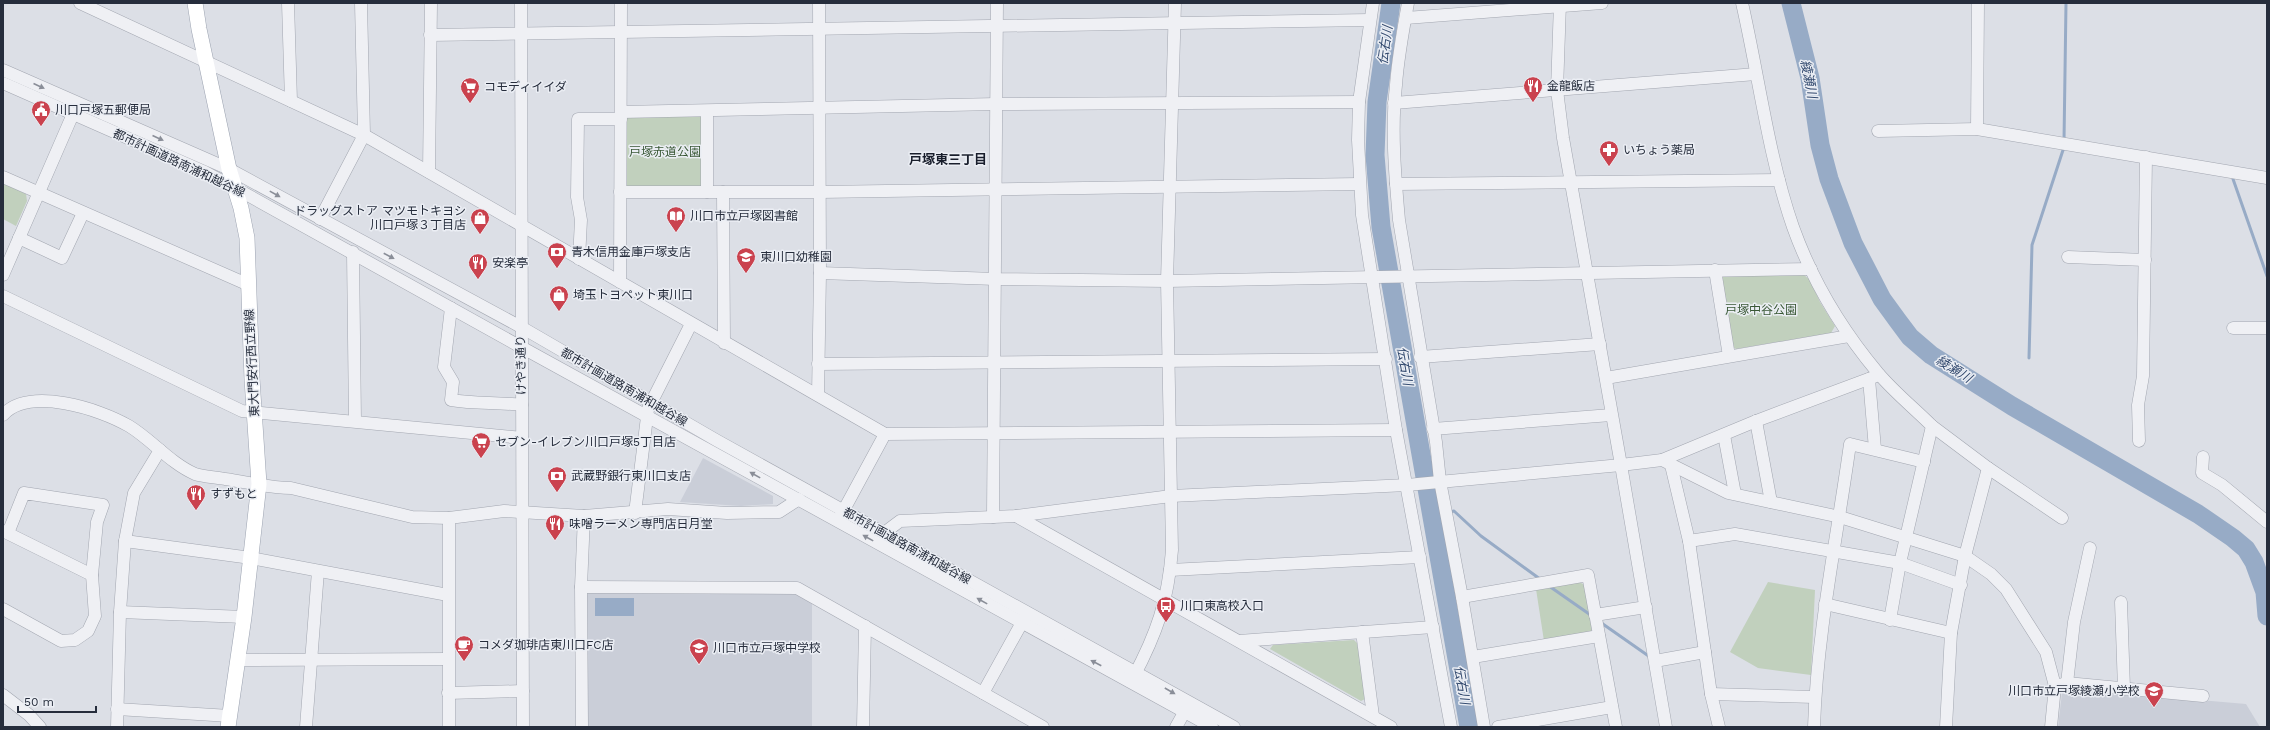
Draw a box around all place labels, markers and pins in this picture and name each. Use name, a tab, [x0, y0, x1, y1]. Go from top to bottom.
restaurant icon: 金龍飯店	[1522, 75, 1544, 103]
supermarket icon: コモディイイダ	[459, 76, 481, 104]
place label: 金龍飯店	[1547, 79, 1595, 93]
place label: コモディイイダ	[484, 80, 567, 94]
public building icon: 川口戸塚五郵便局	[30, 99, 52, 127]
place label: 川口戸塚五郵便局	[55, 103, 151, 117]
pharmacy icon: いちょう薬局	[1598, 139, 1620, 167]
place label: いちょう薬局	[1623, 143, 1695, 157]
place label: ドラッグストア マツモトキヨシ 川口戸塚３丁目店	[294, 204, 466, 232]
library icon: 川口市立戸塚図書館	[665, 205, 687, 233]
shop icon: ドラッグストア マツモトキヨシ 川口戸塚３丁目店	[469, 207, 491, 235]
place label: 川口市立戸塚図書館	[690, 209, 798, 223]
bank icon: 青木信用金庫戸塚支店	[546, 241, 568, 269]
place label: 青木信用金庫戸塚支店	[571, 245, 691, 259]
school or university icon: 東川口幼稚園	[735, 246, 757, 274]
place label: 東川口幼稚園	[760, 250, 832, 264]
restaurant icon: 安楽亭	[467, 252, 489, 280]
place label: 安楽亭	[492, 256, 528, 270]
shop icon: 埼玉トヨペット東川口	[548, 284, 570, 312]
place label: 埼玉トヨペット東川口	[573, 288, 693, 302]
supermarket icon: セブン-イレブン川口戸塚5丁目店	[470, 431, 492, 459]
place label: セブン-イレブン川口戸塚5丁目店	[495, 435, 676, 449]
bank icon: 武蔵野銀行東川口支店	[546, 465, 568, 493]
place label: 武蔵野銀行東川口支店	[571, 469, 691, 483]
restaurant icon: すずもと	[185, 483, 207, 511]
place label: すずもと	[210, 487, 258, 501]
restaurant icon: 味噌ラーメン専門店日月堂	[544, 513, 566, 541]
place label: 味噌ラーメン専門店日月堂	[569, 517, 713, 531]
bus stop icon: 川口東高校入口	[1155, 595, 1177, 623]
place label: 川口東高校入口	[1180, 599, 1264, 613]
cafe icon: コメダ珈琲店東川口FC店	[453, 634, 475, 662]
school or university icon: 川口市立戸塚中学校	[688, 637, 710, 665]
place label: コメダ珈琲店東川口FC店	[478, 638, 613, 652]
place label: 川口市立戸塚中学校	[713, 641, 821, 655]
school or university icon: 川口市立戸塚綾瀬小学校	[2143, 680, 2165, 708]
place label: 川口市立戸塚綾瀬小学校	[2008, 684, 2140, 698]

